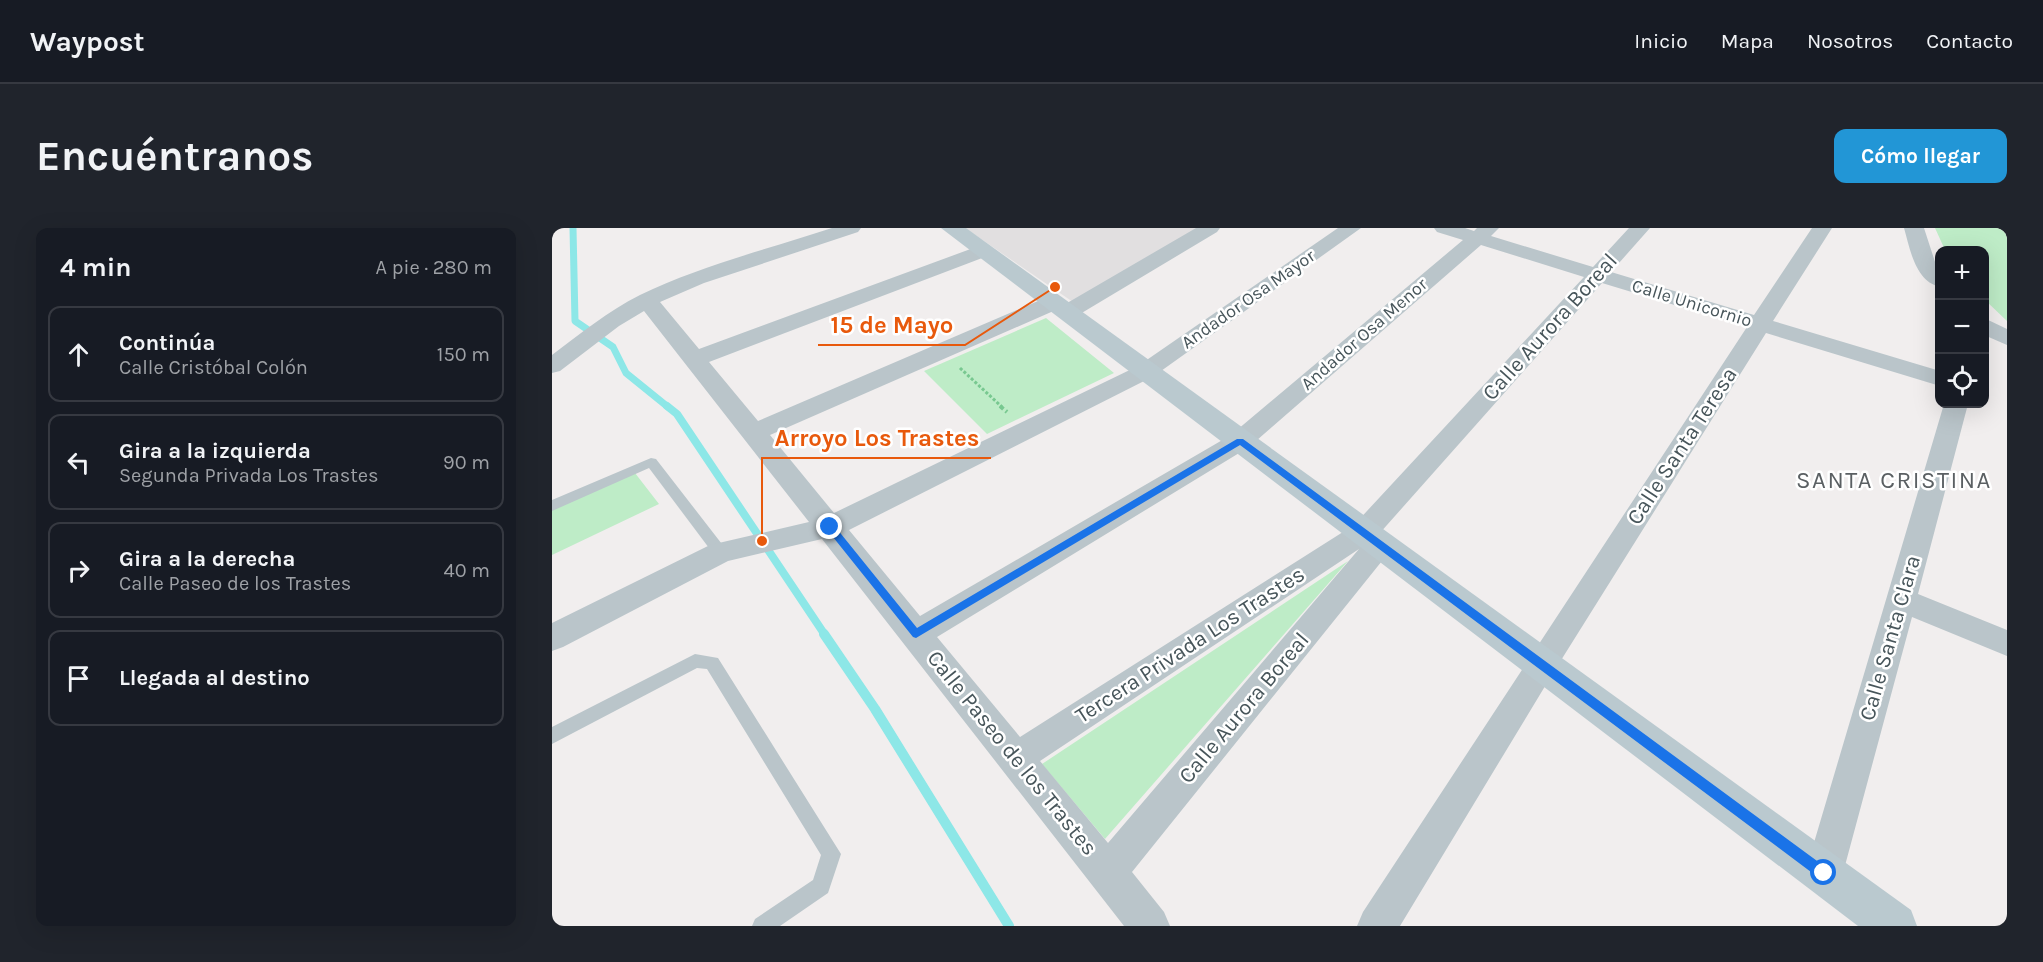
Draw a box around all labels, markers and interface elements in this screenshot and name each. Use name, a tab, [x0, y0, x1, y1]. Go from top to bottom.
text: Waypost	[30, 25, 145, 58]
text: Inicio	[1634, 29, 1688, 53]
text: Mapa	[1721, 29, 1774, 53]
text: Nosotros	[1807, 29, 1893, 53]
text: Contacto	[1926, 29, 2013, 53]
button: Cómo llegar	[1834, 129, 2007, 183]
text: Encuéntranos	[36, 131, 314, 181]
street label: Andador Osa Mayor	[1177, 244, 1320, 353]
map controls	[1935, 246, 1989, 408]
button: +	[1935, 246, 1989, 300]
street label: Calle Aurora Boreal	[1477, 248, 1623, 406]
text: 4 min	[60, 252, 131, 283]
text: A pie · 280 m	[376, 256, 492, 279]
street label: Andador Osa Menor	[1296, 273, 1432, 395]
street label: Calle Unicornio	[1629, 274, 1755, 332]
button: −	[1935, 300, 1989, 354]
callout: 15 de Mayo	[818, 303, 965, 345]
text: 15 de Mayo	[831, 311, 953, 339]
text: Continúa	[119, 330, 215, 356]
icon: ahead	[62, 338, 95, 371]
text: 150 m	[437, 343, 490, 366]
button: locate	[1935, 354, 1989, 408]
text: Calle Cristóbal Colón	[119, 356, 308, 379]
street label: Calle Santa Teresa	[1621, 362, 1743, 530]
callout: Arroyo Los Trastes	[762, 416, 991, 458]
text: Arroyo Los Trastes	[774, 424, 980, 452]
text: Gira a la izquierda	[119, 438, 311, 464]
icon: left	[62, 446, 95, 479]
text: 90 m	[443, 451, 490, 474]
text: Segunda Privada Los Trastes	[119, 464, 379, 487]
district label: SANTA CRISTINA	[1796, 466, 1992, 494]
route end	[816, 513, 842, 539]
text: Gira a la derecha	[119, 546, 295, 572]
street label: Calle Santa Clara	[1854, 552, 1926, 724]
icon: right	[62, 554, 95, 587]
text: 40 m	[444, 559, 490, 582]
street label: Tercera Privada Los Trastes	[1071, 561, 1309, 729]
text: Calle Paseo de los Trastes	[119, 572, 351, 595]
street label: Calle Aurora Boreal	[1173, 627, 1315, 789]
street label: Calle Paseo de los Trastes	[921, 646, 1103, 860]
icon: arrive	[62, 662, 95, 695]
text: Llegada al destino	[119, 665, 310, 691]
route start	[1810, 859, 1836, 885]

